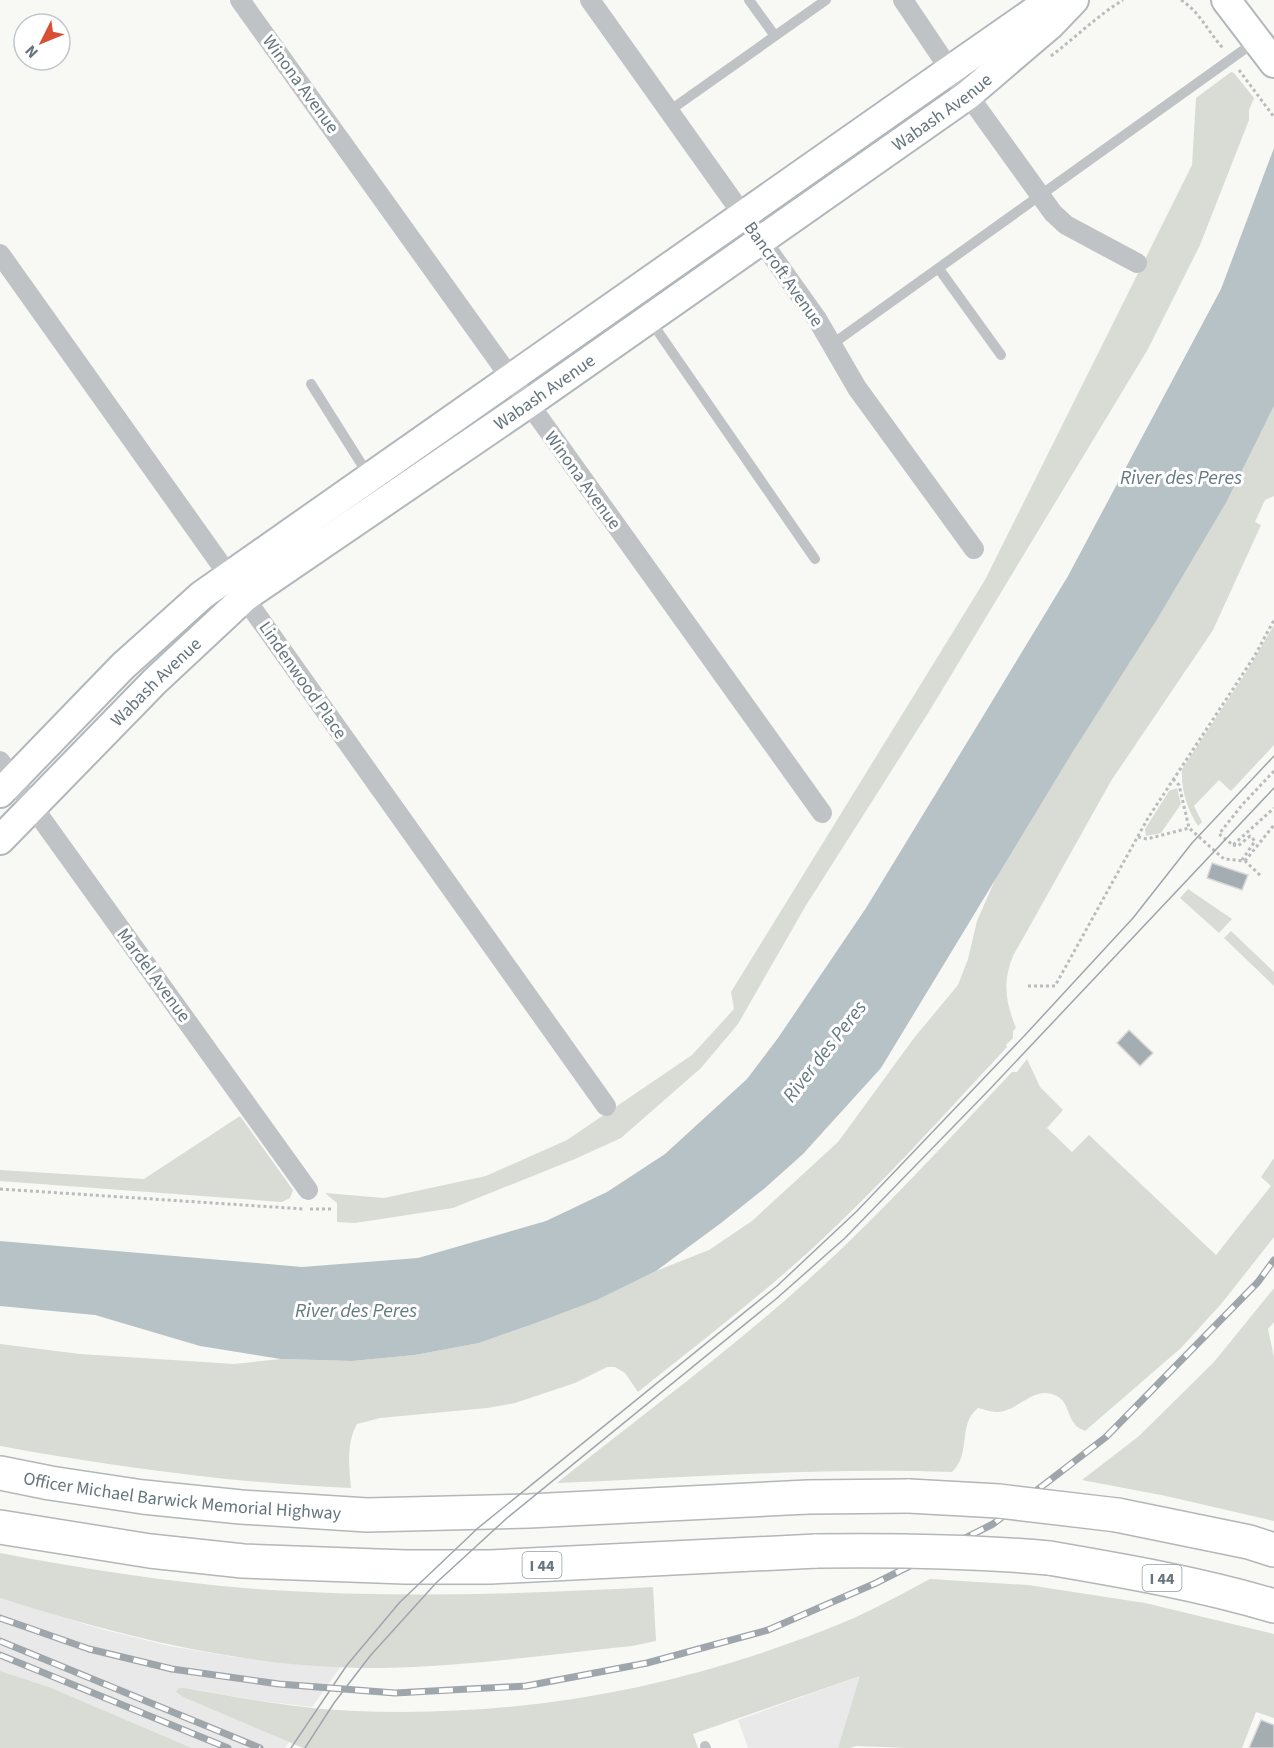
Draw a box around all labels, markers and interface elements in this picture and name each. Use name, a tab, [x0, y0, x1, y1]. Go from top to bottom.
north arrow	[12, 12, 72, 72]
street label: Winona Avenue	[256, 30, 345, 139]
text: N	[20, 40, 43, 63]
street label: Wabash Avenue	[887, 68, 998, 158]
street label: Bancroft Avenue	[738, 217, 829, 332]
street label: Wabash Avenue	[489, 348, 600, 436]
street label: Winona Avenue	[538, 426, 627, 535]
water label: River des Peres	[1120, 464, 1242, 492]
street label: Lindenwood Place	[253, 616, 353, 744]
street label: Wabash Avenue	[105, 632, 207, 732]
street label: Mardel Avenue	[111, 923, 196, 1028]
water label: River des Peres	[776, 995, 873, 1108]
water label: River des Peres	[295, 1297, 417, 1325]
street label: Officer Michael Barwick Memorial Highway	[21, 1466, 342, 1526]
road number: I 44	[522, 1552, 562, 1578]
road number: I 44	[1142, 1565, 1182, 1591]

